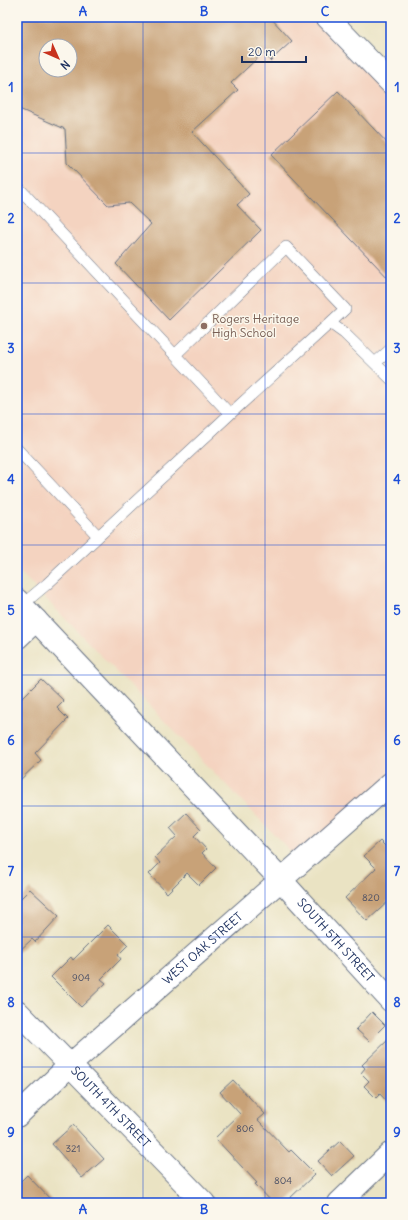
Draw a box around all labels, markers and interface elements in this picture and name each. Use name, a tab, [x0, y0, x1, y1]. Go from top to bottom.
text: A	[79, 3, 88, 20]
text: B	[200, 3, 209, 20]
text: C	[321, 3, 330, 20]
north arrow	[38, 38, 78, 78]
scale bar	[242, 38, 306, 64]
text: 20 m	[248, 44, 276, 59]
text: N	[57, 57, 73, 73]
text: 1	[8, 79, 14, 96]
text: 1	[394, 79, 400, 96]
text: 2	[7, 210, 15, 227]
text: 2	[393, 210, 401, 227]
place label: Rogers Heritage High School	[212, 311, 299, 340]
marker: Rogers Heritage High School	[199, 321, 209, 331]
text: 3	[7, 340, 15, 357]
text: 3	[393, 340, 401, 357]
text: 4	[7, 471, 15, 488]
text: 4	[393, 471, 401, 488]
text: 5	[7, 602, 15, 619]
text: 5	[393, 602, 401, 619]
text: 6	[7, 732, 15, 749]
text: 6	[393, 732, 401, 749]
text: 7	[8, 863, 15, 880]
text: 7	[394, 863, 401, 880]
house number: 820	[362, 891, 380, 904]
street label: SOUTH 5TH STREET	[294, 895, 378, 985]
street label: WEST OAK STREET	[159, 909, 245, 987]
house number: 904	[72, 971, 90, 984]
text: 8	[7, 994, 15, 1011]
text: 8	[393, 994, 401, 1011]
street label: SOUTH 4TH STREET	[68, 1063, 154, 1150]
house number: 806	[236, 1122, 254, 1135]
text: 9	[7, 1124, 15, 1141]
text: 9	[393, 1124, 401, 1141]
house number: 321	[65, 1142, 81, 1155]
house number: 804	[274, 1174, 292, 1187]
text: A	[79, 1201, 88, 1218]
text: B	[200, 1201, 209, 1218]
text: C	[321, 1201, 330, 1218]

